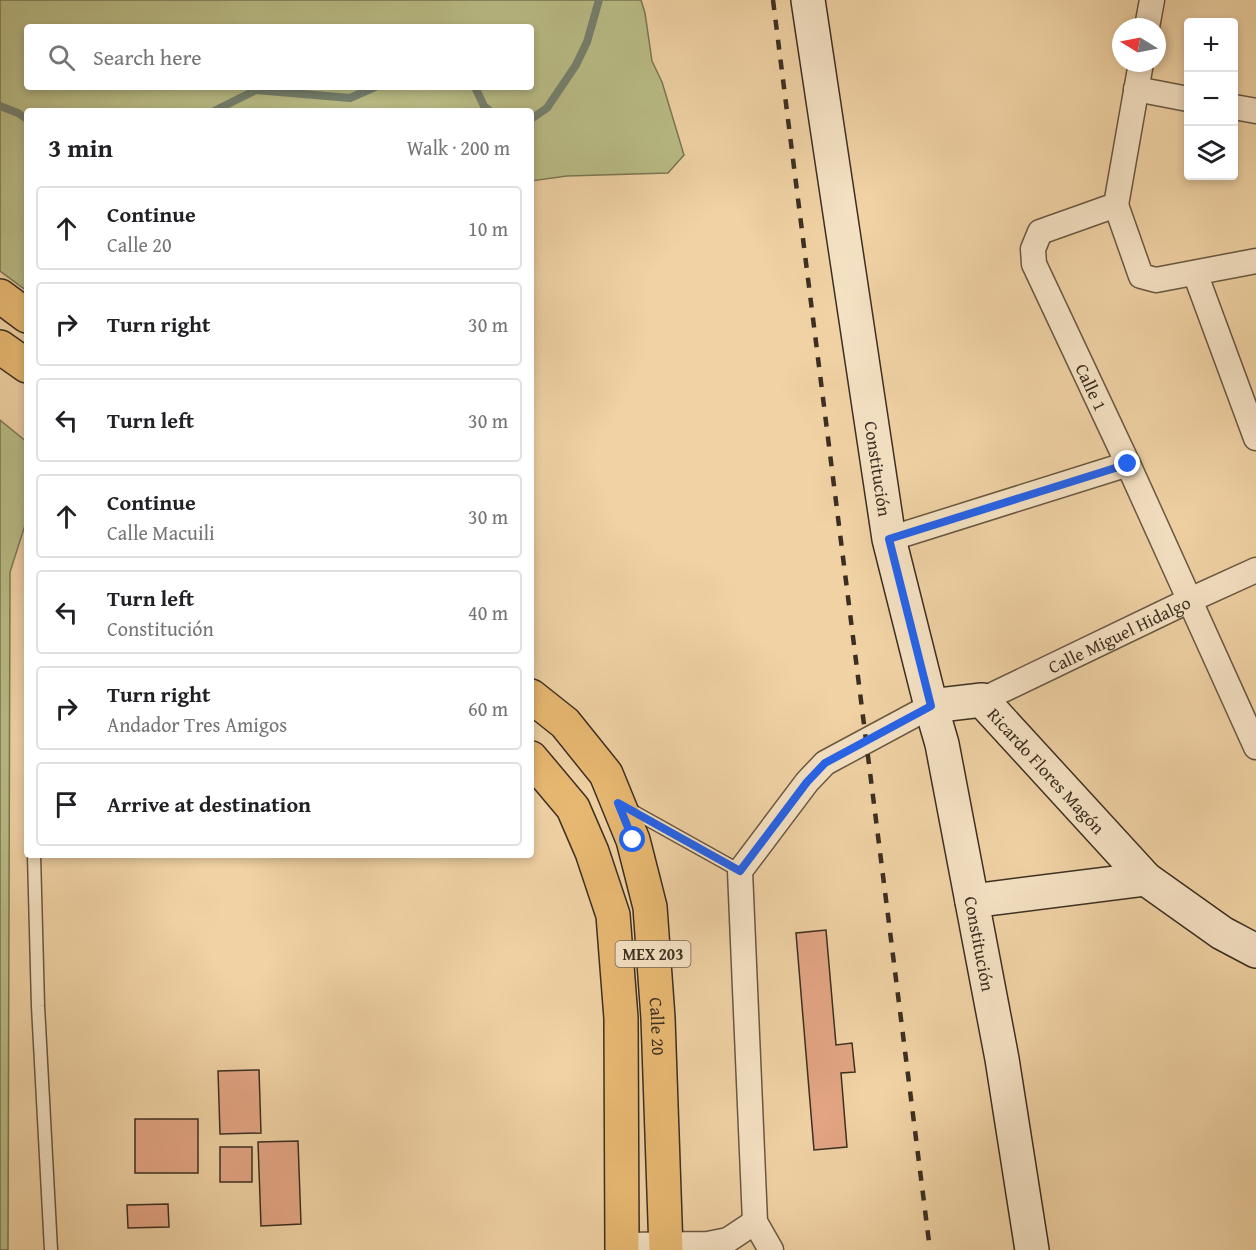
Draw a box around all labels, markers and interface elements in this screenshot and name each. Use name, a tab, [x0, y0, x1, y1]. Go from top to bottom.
north arrow	[1112, 18, 1166, 72]
map controls	[1184, 18, 1238, 180]
button: +	[1184, 18, 1238, 72]
search box	[24, 24, 534, 90]
icon: search	[45, 41, 78, 74]
text: Search here	[93, 41, 202, 73]
button: −	[1184, 72, 1238, 126]
button: layers	[1184, 126, 1238, 180]
text: 3 min	[48, 128, 113, 167]
text: Walk · 200 m	[407, 133, 510, 162]
text: Continue	[107, 198, 196, 230]
icon: ahead	[50, 212, 83, 245]
text: 10 m	[468, 214, 508, 243]
text: Calle 20	[107, 230, 172, 259]
icon: right	[50, 308, 83, 341]
text: Turn right	[107, 308, 210, 340]
text: 30 m	[468, 310, 508, 339]
street label: Calle 1	[1069, 359, 1114, 415]
icon: left	[50, 404, 83, 437]
text: Turn left	[107, 404, 194, 436]
text: 30 m	[468, 406, 508, 435]
street label: Constitución	[858, 419, 899, 518]
route end	[1114, 450, 1140, 476]
text: Continue	[107, 486, 196, 518]
icon: ahead	[50, 500, 83, 533]
text: 30 m	[468, 502, 508, 531]
text: Calle Macuili	[107, 518, 215, 547]
text: Turn left	[107, 582, 194, 614]
street label: Calle Miguel Hidalgo	[1043, 588, 1195, 680]
icon: left	[50, 596, 83, 629]
text: 40 m	[468, 598, 508, 627]
text: Constitución	[107, 614, 214, 643]
text: Turn right	[107, 678, 210, 710]
icon: right	[50, 692, 83, 725]
text: 60 m	[468, 694, 508, 723]
street label: Ricardo Flores Magón	[982, 701, 1112, 840]
text: Andador Tres Amigos	[107, 710, 287, 739]
icon: arrive	[50, 788, 83, 821]
text: Arrive at destination	[107, 788, 311, 820]
route start	[619, 826, 645, 852]
street label: Constitución	[958, 894, 1002, 993]
road number: MEX 203	[616, 941, 690, 967]
street label: Calle 20	[643, 996, 673, 1056]

